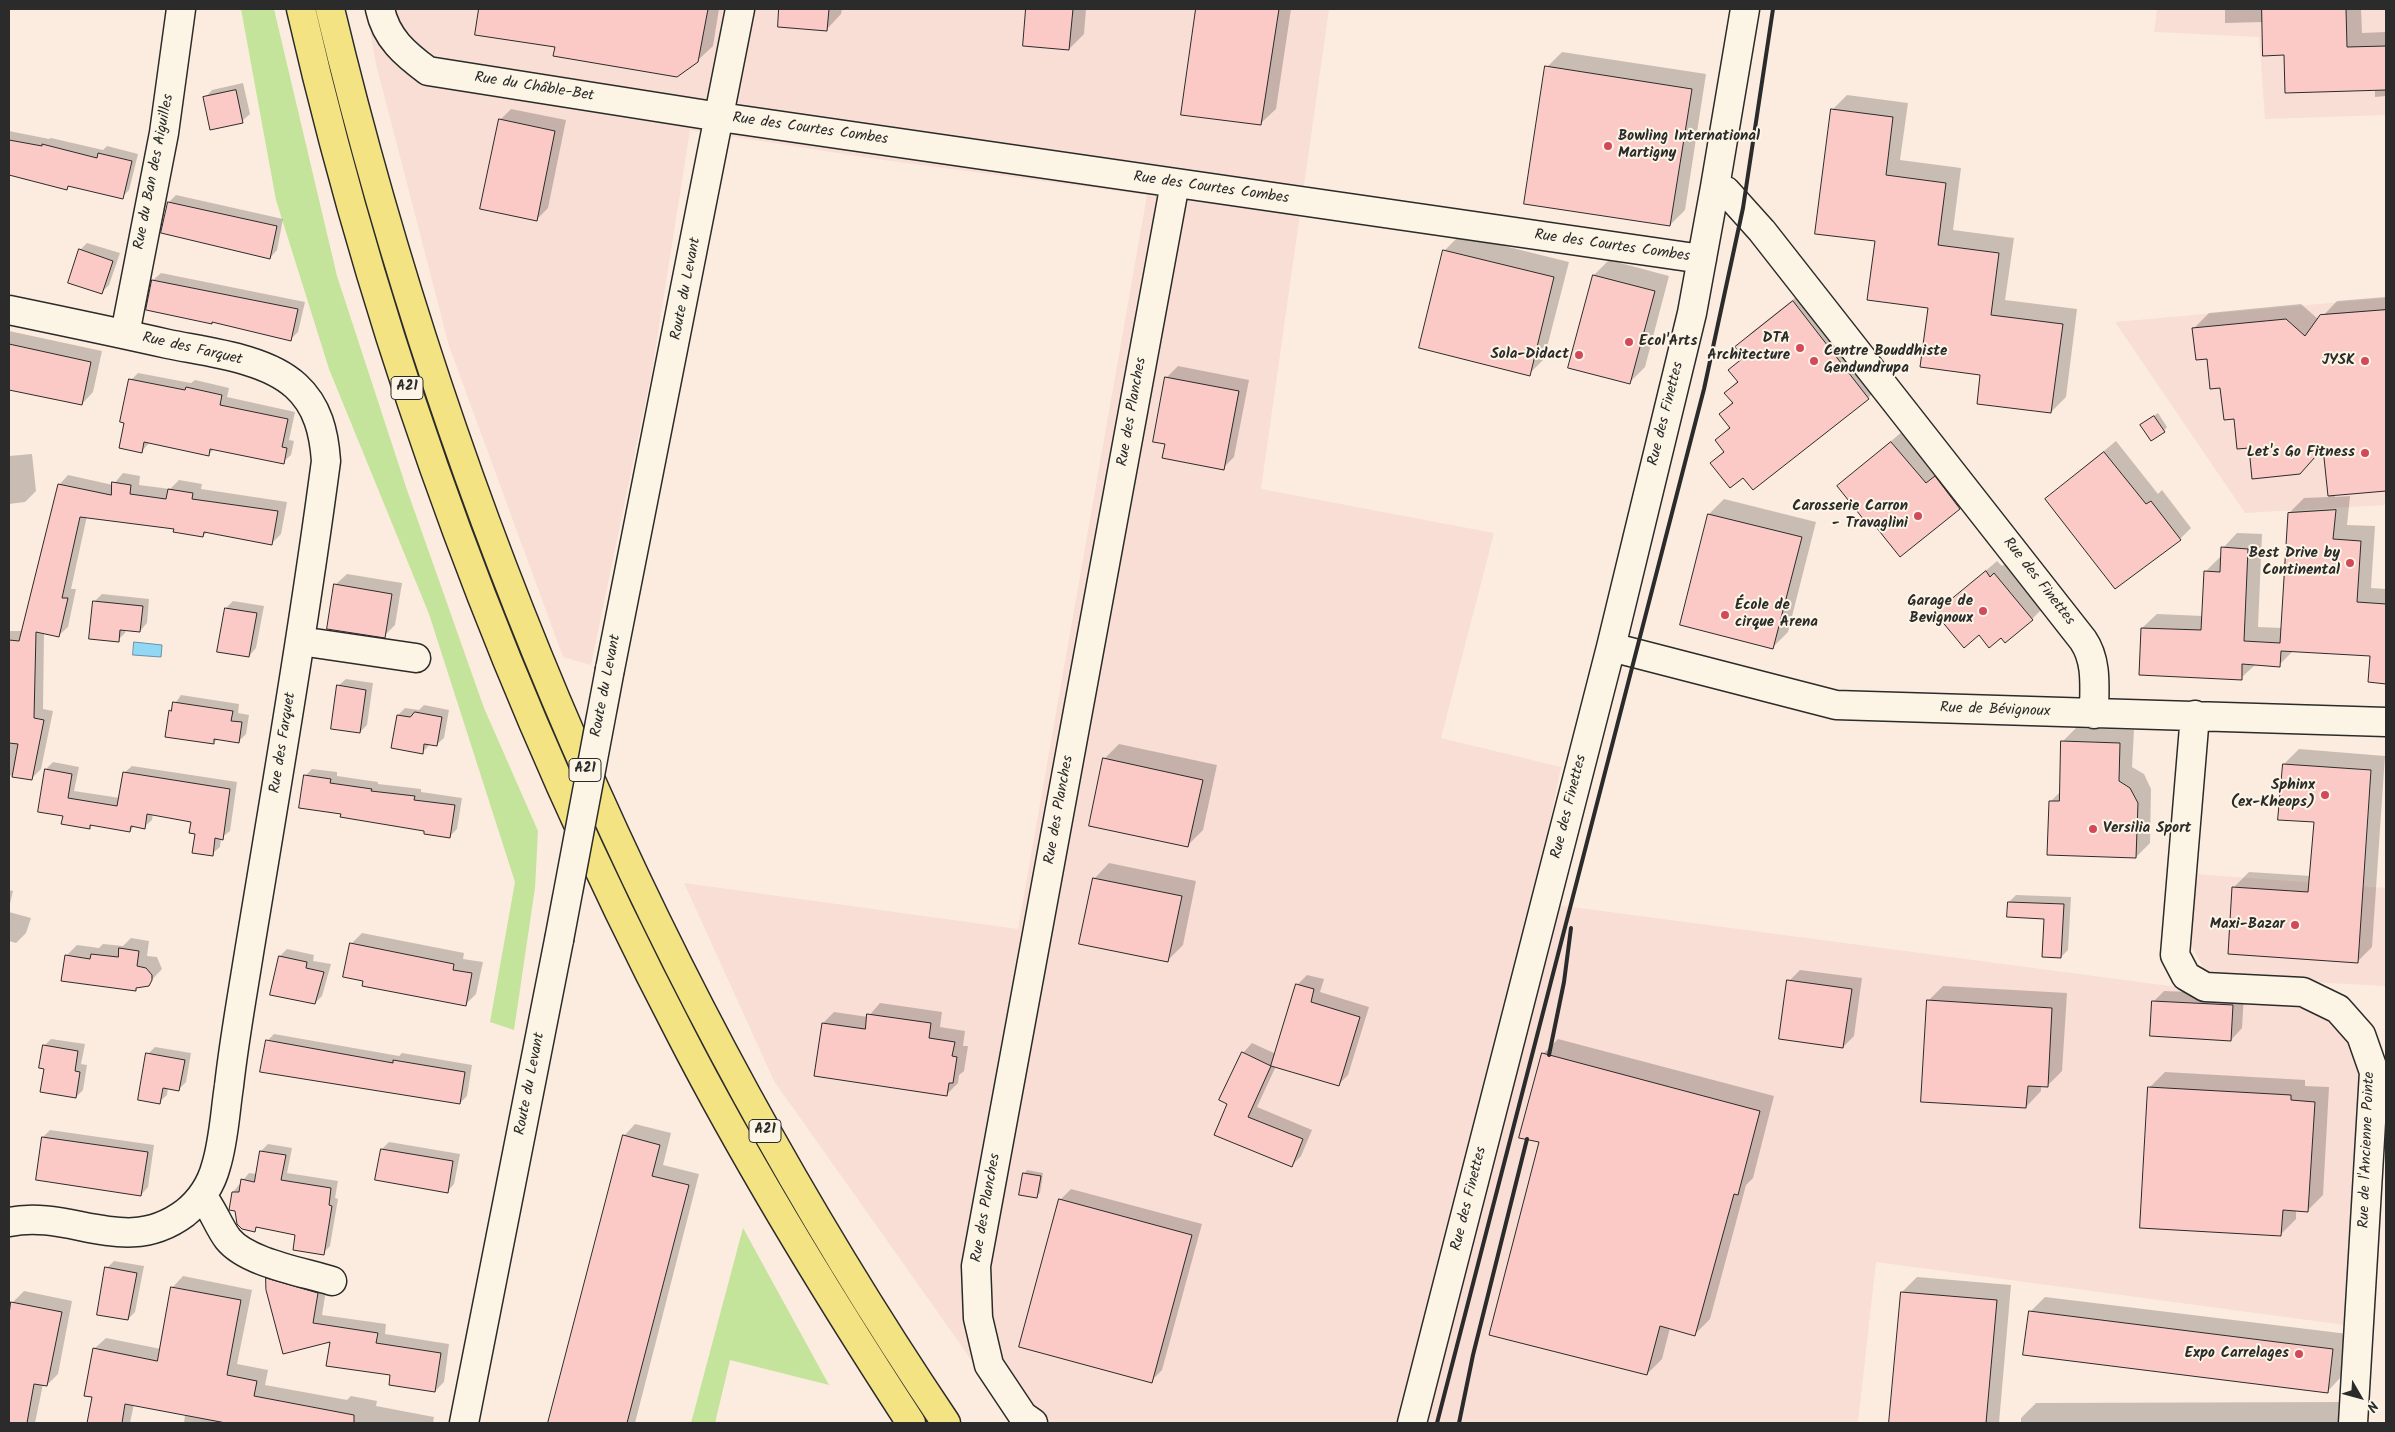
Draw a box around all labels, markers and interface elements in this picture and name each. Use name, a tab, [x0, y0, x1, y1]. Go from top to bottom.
street label: Rue du Châble-Bet	[473, 70, 595, 106]
street label: Rue du Ban des Aiguilles	[131, 93, 179, 251]
street label: Rue des Courtes Combes	[731, 110, 889, 150]
place label: Bowling International Martigny	[1618, 128, 1760, 163]
marker: Bowling International Martigny	[1602, 140, 1614, 152]
street label: Rue des Courtes Combes	[1132, 169, 1290, 209]
street label: Rue des Courtes Combes	[1533, 227, 1691, 267]
street label: Route du Levant	[668, 236, 706, 342]
street label: Rue des Farquet	[140, 330, 244, 370]
place label: DTA Architecture	[1707, 330, 1790, 365]
place label: Ecol'Arts	[1639, 333, 1697, 351]
marker: Ecol'Arts	[1623, 336, 1635, 348]
marker: DTA Architecture	[1794, 342, 1806, 354]
place label: Centre Bouddhiste Gendundrupa	[1824, 343, 1947, 378]
place label: Sola-Didact	[1491, 346, 1569, 364]
marker: Sola-Didact	[1573, 349, 1585, 361]
place label: JYSK	[2322, 352, 2355, 370]
marker: Centre Bouddhiste Gendundrupa	[1808, 355, 1820, 367]
marker: JYSK	[2359, 355, 2371, 367]
street label: Rue des Planches	[1115, 356, 1151, 468]
street label: Rue des Finettes	[1645, 360, 1689, 468]
road number: A21	[391, 376, 423, 399]
place label: Let's Go Fitness	[2247, 444, 2355, 462]
marker: Let's Go Fitness	[2359, 447, 2371, 459]
place label: Carosserie Carron - Travaglini	[1792, 498, 1908, 533]
marker: Carosserie Carron - Travaglini	[1912, 510, 1924, 522]
street label: Rue des Finettes	[1998, 535, 2078, 629]
place label: Best Drive by Continental	[2249, 545, 2340, 580]
marker: Best Drive by Continental	[2344, 557, 2356, 569]
place label: Garage de Bevignoux	[1908, 593, 1973, 628]
place label: École de cirque Arena	[1735, 597, 1818, 632]
marker: Garage de Bevignoux	[1977, 605, 1989, 617]
marker: École de cirque Arena	[1719, 609, 1731, 621]
street label: Route du Levant	[588, 633, 626, 739]
street label: Rue des Farquet	[267, 691, 301, 795]
street label: Rue de Bévignoux	[1939, 700, 2051, 722]
street label: Rue des Finettes	[1548, 753, 1592, 861]
street label: Rue des Planches	[1042, 754, 1078, 866]
road number: A21	[569, 758, 601, 782]
place label: Sphinx (ex-Kheops)	[2231, 777, 2315, 812]
marker: Sphinx (ex-Kheops)	[2319, 789, 2331, 801]
place label: Versilia Sport	[2103, 820, 2191, 838]
marker: Versilia Sport	[2087, 823, 2099, 835]
place label: Maxi-Bazar	[2210, 916, 2285, 934]
marker: Maxi-Bazar	[2289, 919, 2301, 931]
street label: Route du Levant	[512, 1031, 550, 1137]
street label: Rue de l'Ancienne Pointe	[2356, 1071, 2380, 1229]
road number: A21	[749, 1120, 781, 1142]
street label: Rue des Finettes	[1448, 1145, 1492, 1253]
street label: Rue des Planches	[969, 1152, 1005, 1264]
place label: Expo Carrelages	[2185, 1345, 2289, 1363]
marker: Expo Carrelages	[2293, 1348, 2305, 1360]
north arrow	[2335, 1372, 2385, 1422]
text: N	[2360, 1396, 2383, 1416]

